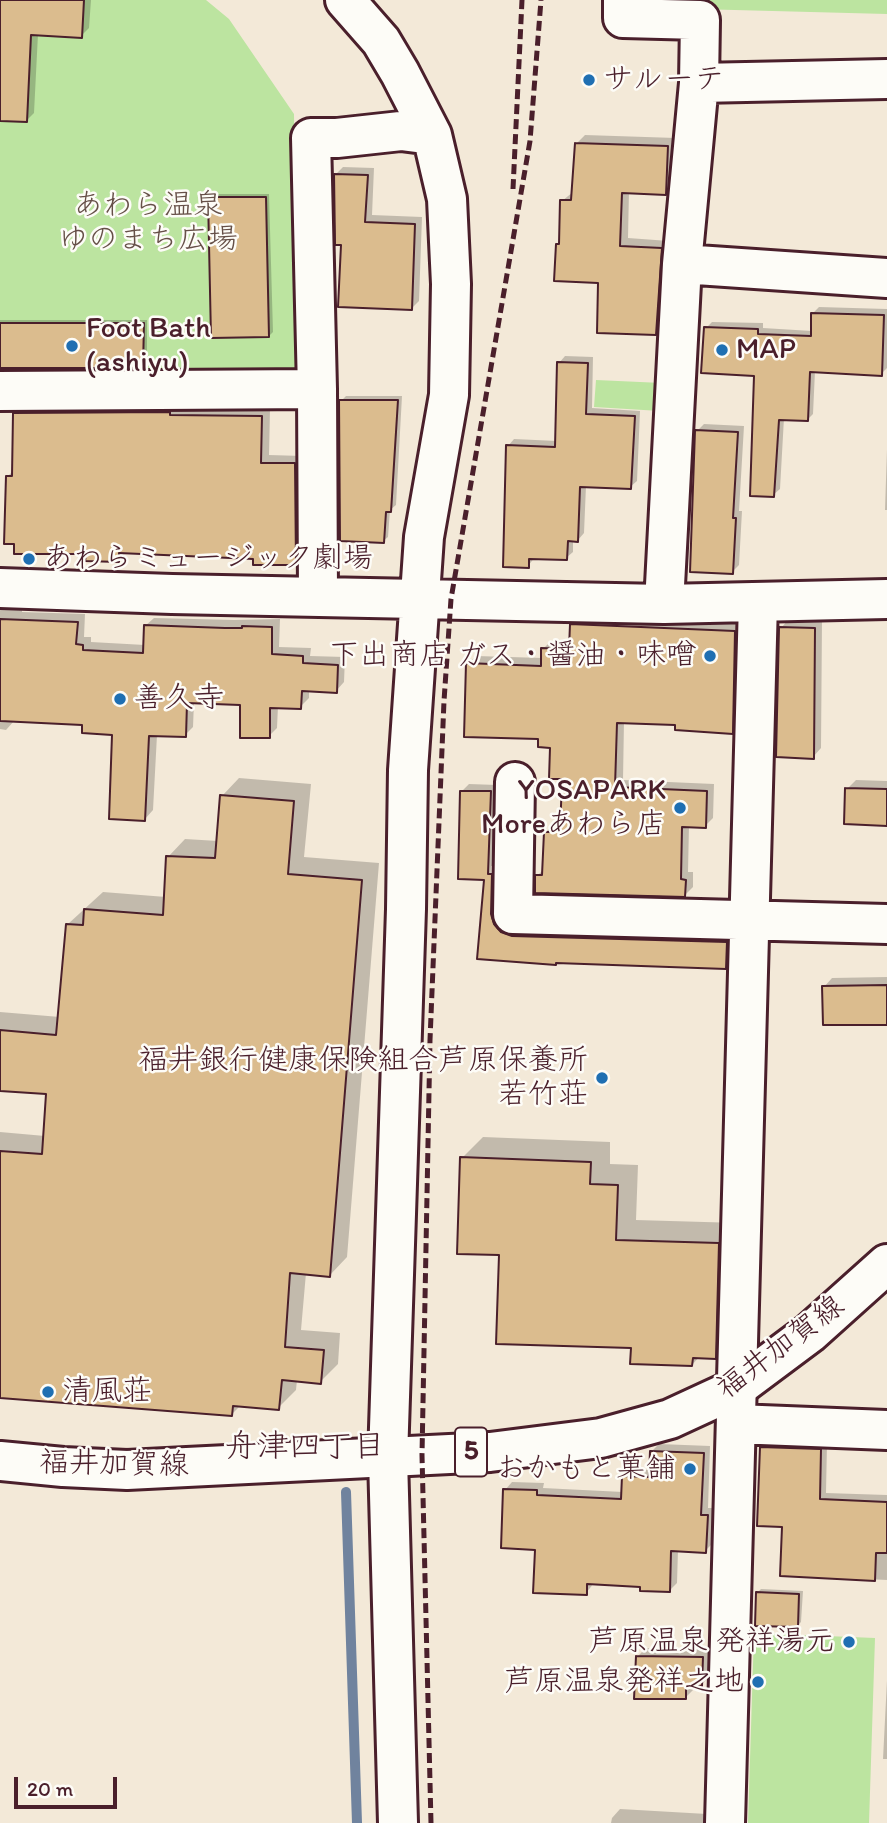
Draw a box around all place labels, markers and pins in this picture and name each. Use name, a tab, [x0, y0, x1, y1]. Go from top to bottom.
place label: サルーテ	[603, 62, 724, 98]
marker: サルーテ	[581, 72, 597, 88]
place label: Foot Bath (ashiyu)	[86, 311, 211, 382]
place label: MAP	[736, 332, 796, 368]
marker: Foot Bath (ashiyu)	[64, 338, 80, 354]
marker: MAP	[714, 342, 730, 358]
place label: あわらミュージック劇場	[43, 541, 373, 577]
marker: あわらミュージック劇場	[21, 551, 37, 567]
place label: 下出商店 ガス・醤油・味噌	[329, 638, 696, 674]
marker: 下出商店 ガス・醤油・味噌	[702, 648, 718, 664]
place label: 善久寺	[134, 681, 224, 717]
marker: 善久寺	[112, 691, 128, 707]
place label: YOSAPARK Moreあわら店	[481, 773, 666, 844]
marker: YOSAPARK Moreあわら店	[672, 800, 688, 816]
place label: 福井銀行健康保険組合芦原保養所 若竹荘	[138, 1043, 588, 1114]
marker: 福井銀行健康保険組合芦原保養所 若竹荘	[594, 1070, 610, 1086]
place label: 清風荘	[62, 1374, 152, 1410]
marker: 清風荘	[40, 1384, 56, 1400]
place label: おかもと菓舗	[496, 1451, 676, 1487]
marker: おかもと菓舗	[682, 1461, 698, 1477]
place label: 芦原温泉 発祥湯元	[588, 1624, 835, 1660]
marker: 芦原温泉 発祥湯元	[841, 1634, 857, 1650]
place label: 芦原温泉発祥之地	[504, 1664, 744, 1700]
marker: 芦原温泉発祥之地	[750, 1674, 766, 1690]

